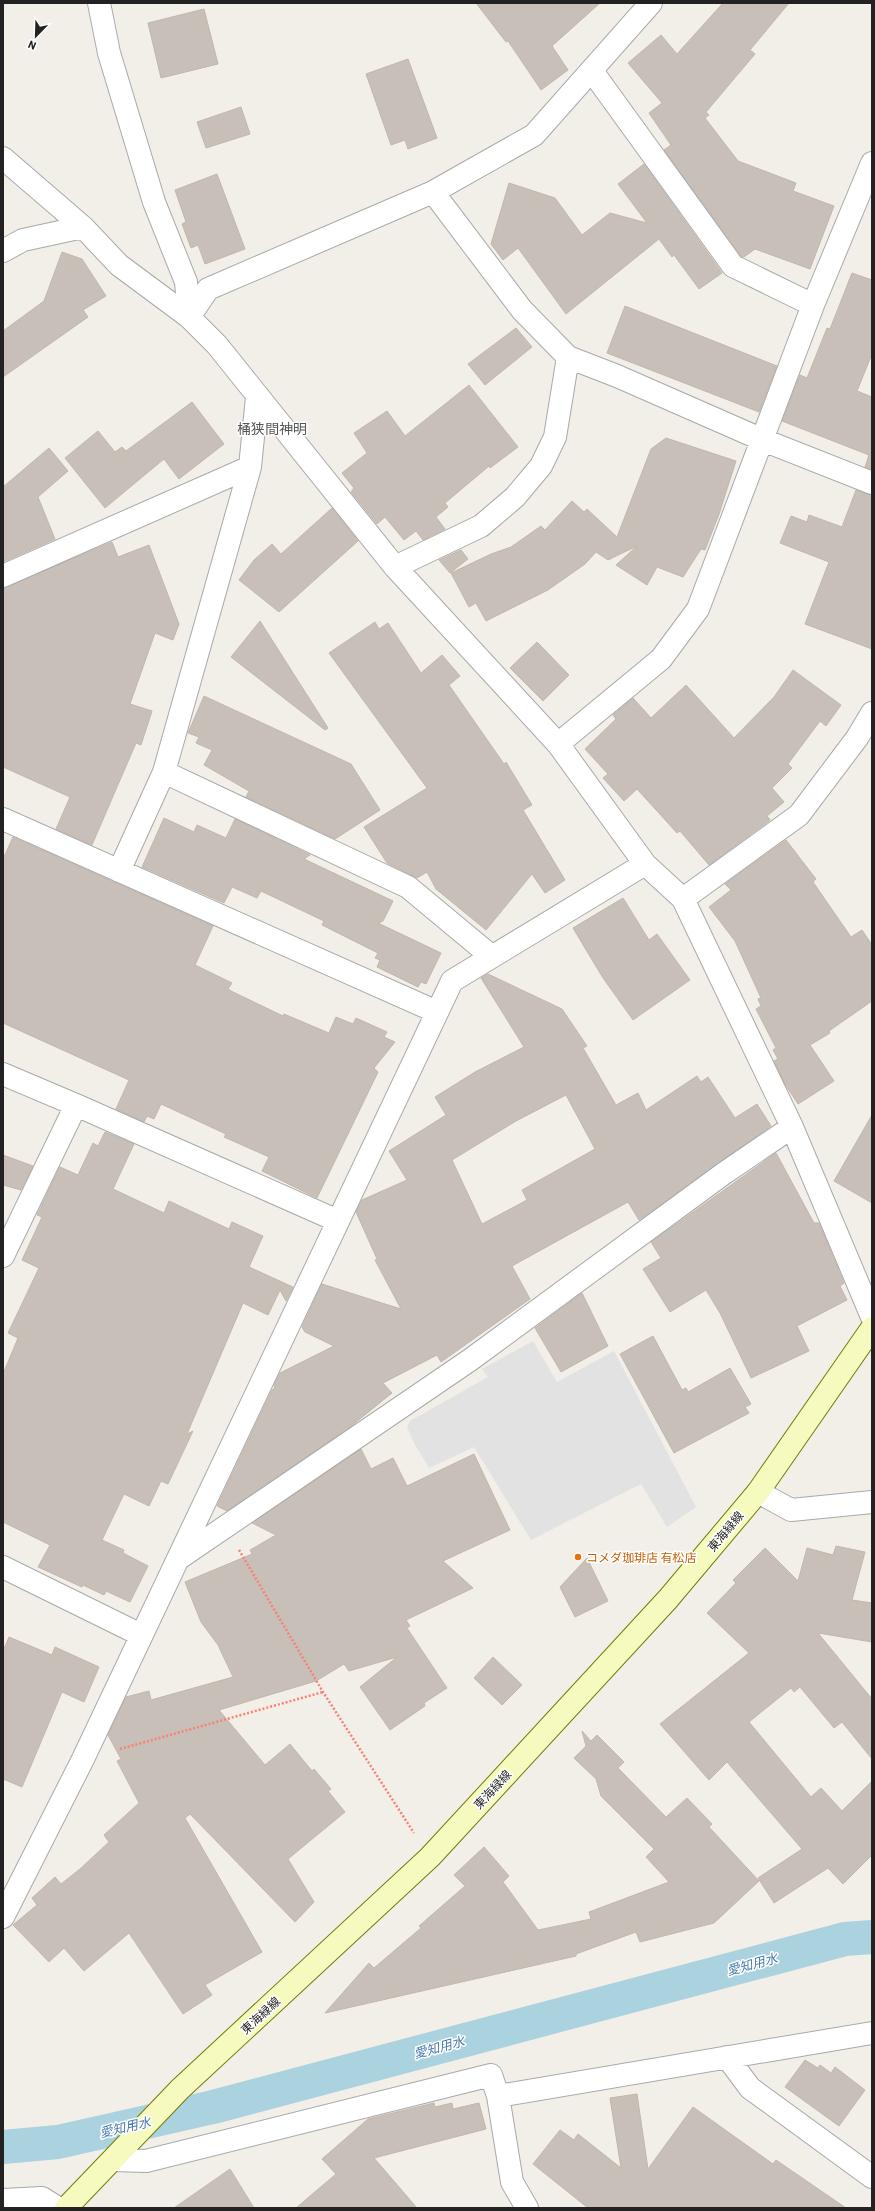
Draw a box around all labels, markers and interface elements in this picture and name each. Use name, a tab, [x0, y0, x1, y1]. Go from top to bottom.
north arrow	[16, 16, 56, 56]
text: N	[26, 38, 38, 53]
district label: 桶狭間神明	[237, 420, 307, 437]
street label: 東海緑線	[704, 1508, 746, 1554]
place label: コメダ珈琲店 有松店	[586, 1550, 696, 1564]
marker: コメダ珈琲店 有松店	[573, 1552, 583, 1562]
street label: 東海緑線	[471, 1767, 513, 1811]
water label: 愛知用水	[725, 1949, 781, 1978]
street label: 東海緑線	[238, 1994, 282, 2036]
water label: 愛知用水	[412, 2032, 468, 2061]
water label: 愛知用水	[98, 2113, 154, 2141]

